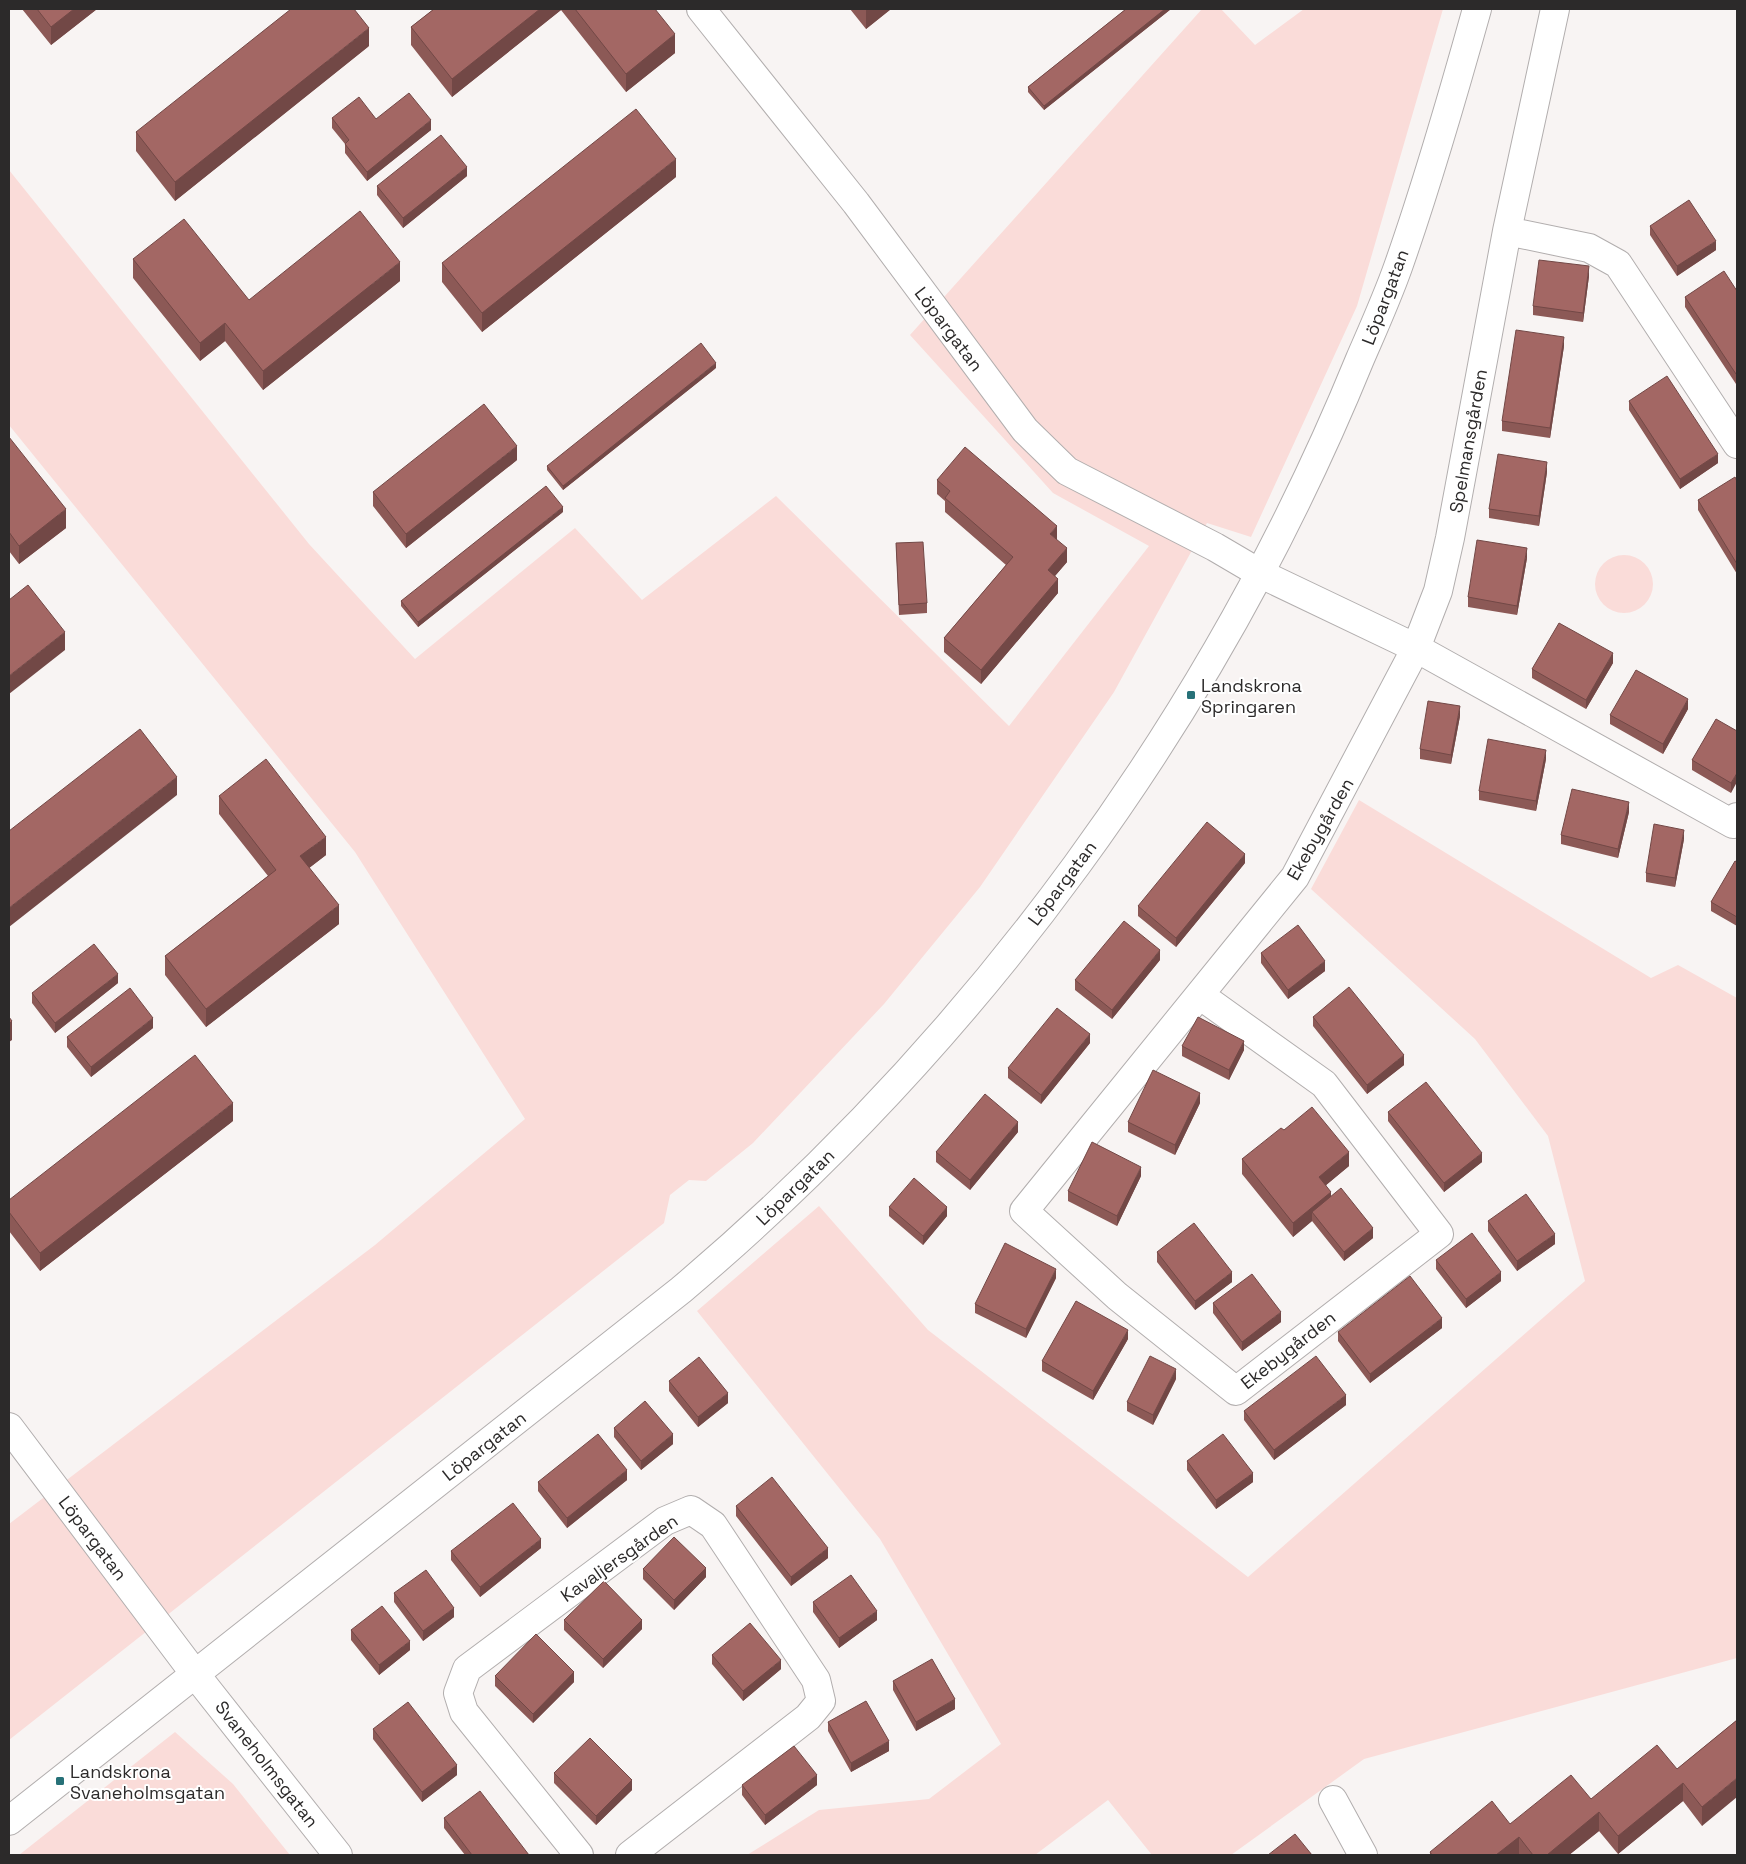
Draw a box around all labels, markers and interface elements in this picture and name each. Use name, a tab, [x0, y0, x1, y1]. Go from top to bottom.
street label: Löpargatan	[1356, 246, 1414, 348]
street label: Löpargatan	[910, 282, 988, 376]
street label: Spelmansgården	[1444, 367, 1492, 515]
place label: Landskrona Springaren	[1201, 674, 1302, 718]
marker: Landskrona Springaren	[1185, 689, 1197, 701]
street label: Ekebygården	[1281, 774, 1359, 884]
street label: Löpargatan	[1023, 836, 1101, 930]
street label: Löpargatan	[751, 1144, 839, 1230]
street label: Ekebygården	[1236, 1306, 1340, 1394]
street label: Löpargatan	[437, 1406, 531, 1486]
street label: Löpargatan	[54, 1491, 132, 1585]
street label: Kavaljersgården	[556, 1509, 682, 1607]
street label: Svaneholmsgatan	[210, 1696, 324, 1832]
place label: Landskrona Svaneholmsgatan	[70, 1760, 225, 1804]
marker: Landskrona Svaneholmsgatan	[54, 1775, 66, 1787]

